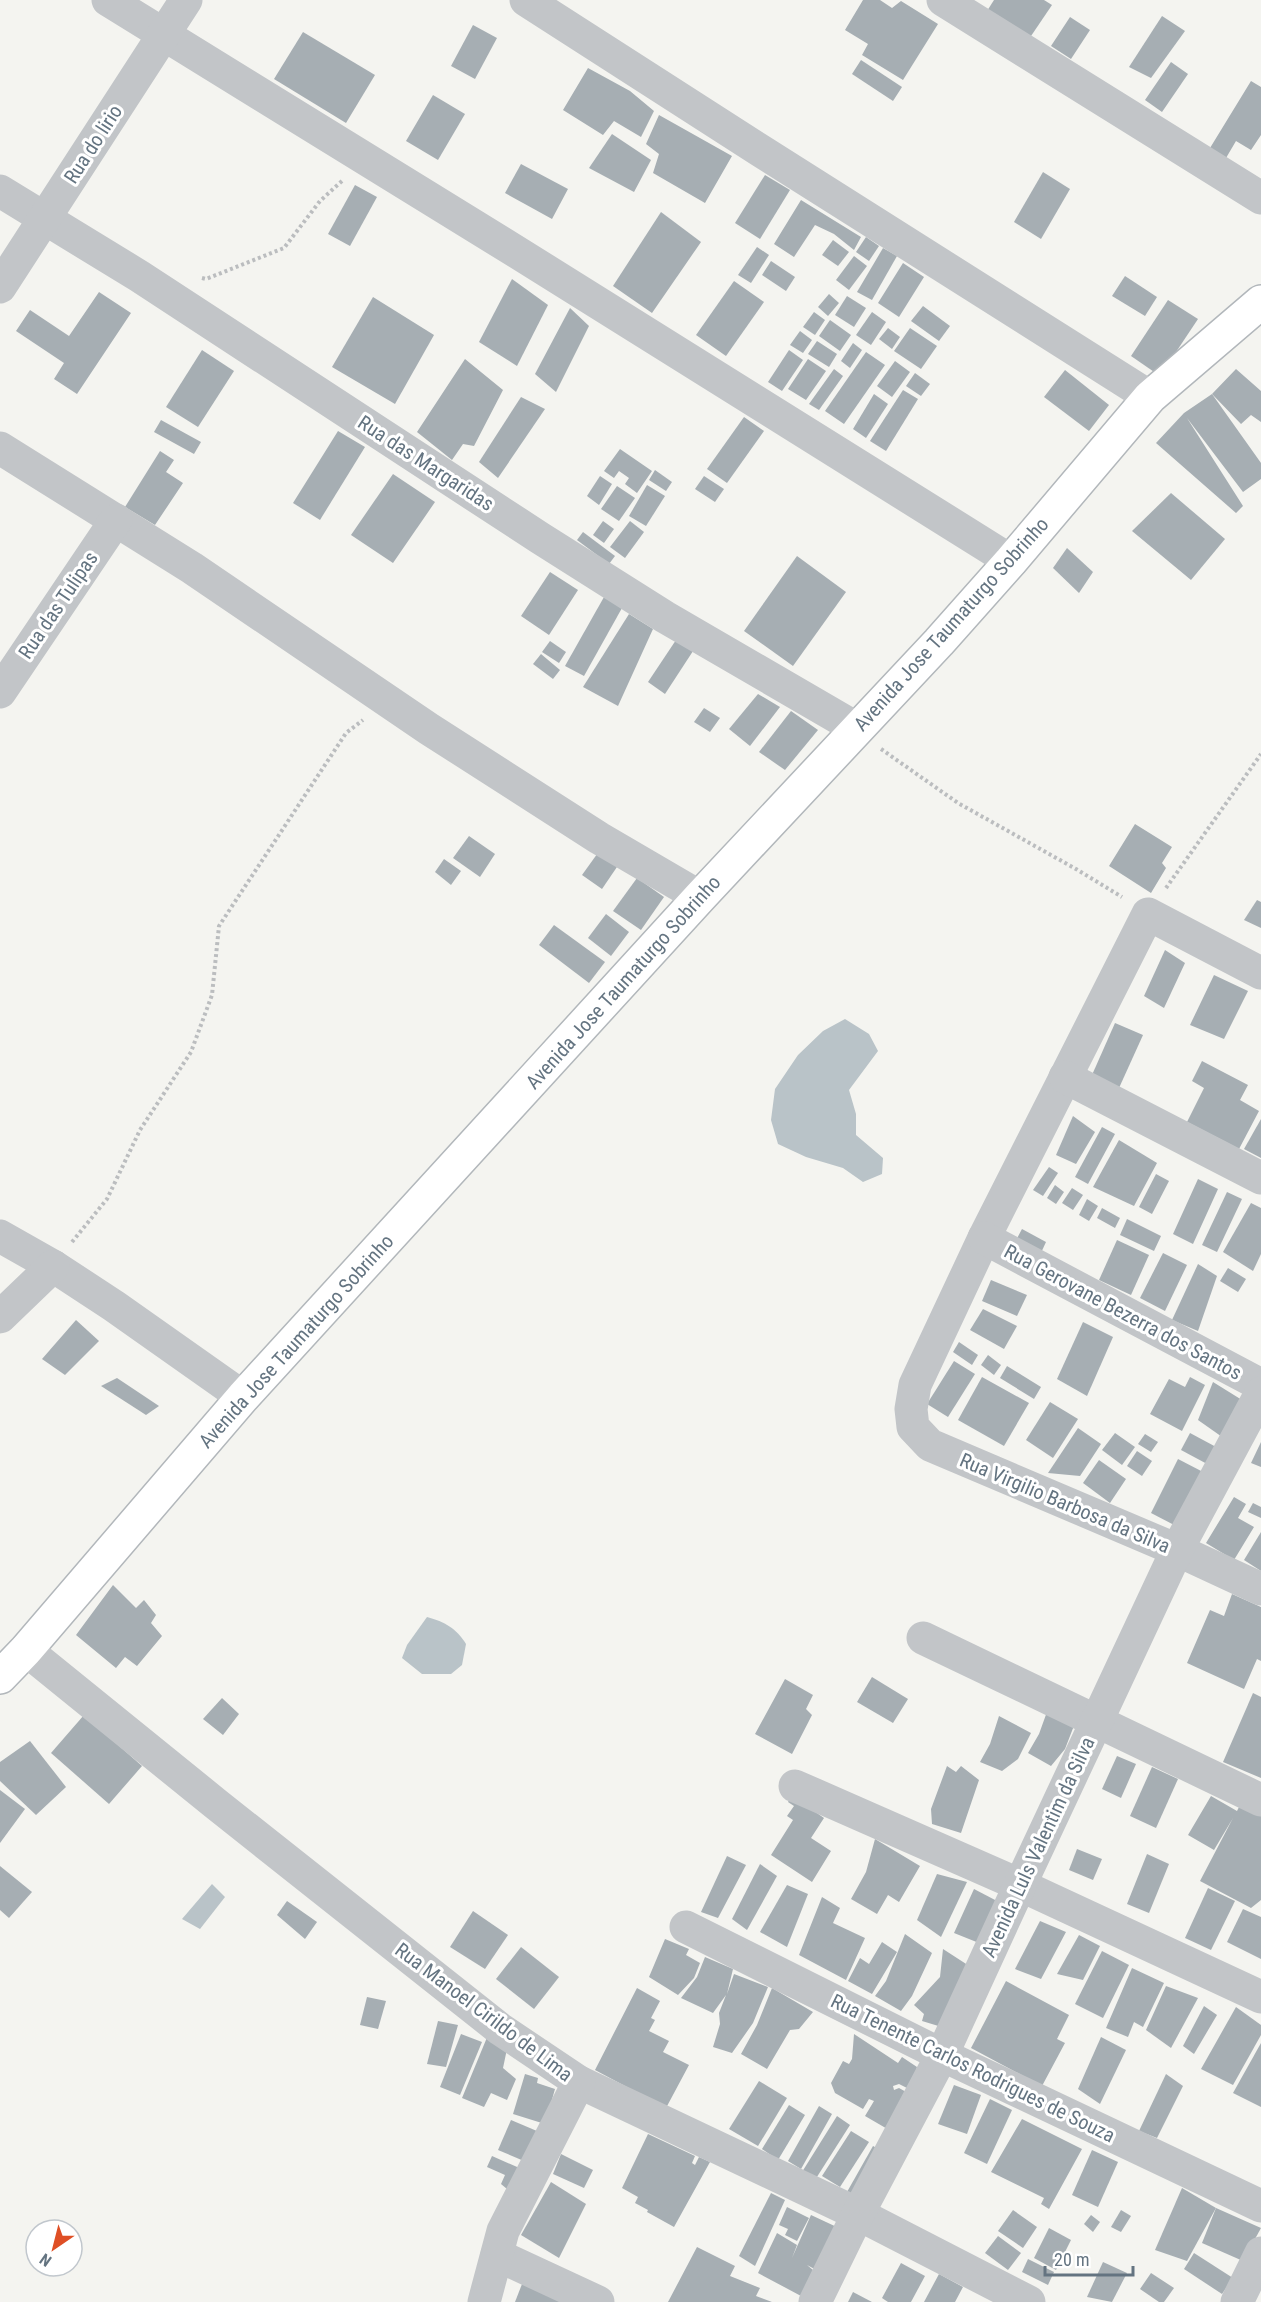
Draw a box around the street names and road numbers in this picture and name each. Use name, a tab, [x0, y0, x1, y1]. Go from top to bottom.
street label: Rua do lirio	[59, 100, 127, 188]
street label: Rua das Margaridas	[354, 410, 498, 516]
street label: Avenida Jose Taumaturgo Sobrinho	[849, 512, 1053, 736]
street label: Rua das Tulipas	[13, 547, 103, 663]
street label: Avenida Jose Taumaturgo Sobrinho	[521, 870, 725, 1094]
street label: Avenida Jose Taumaturgo Sobrinho	[194, 1229, 398, 1453]
street label: Rua Gerovane Bezerra dos Santos	[1000, 1239, 1246, 1385]
street label: Rua Virgilio Barbosa da Silva	[956, 1448, 1174, 1558]
street label: Avenida LuIs Valentim da Silva	[976, 1733, 1100, 1961]
street label: Rua Manoel Cirildo de Lima	[391, 1937, 577, 2087]
street label: Rua Tenente Carlos Rodrigues de Souza	[827, 1989, 1119, 2147]

